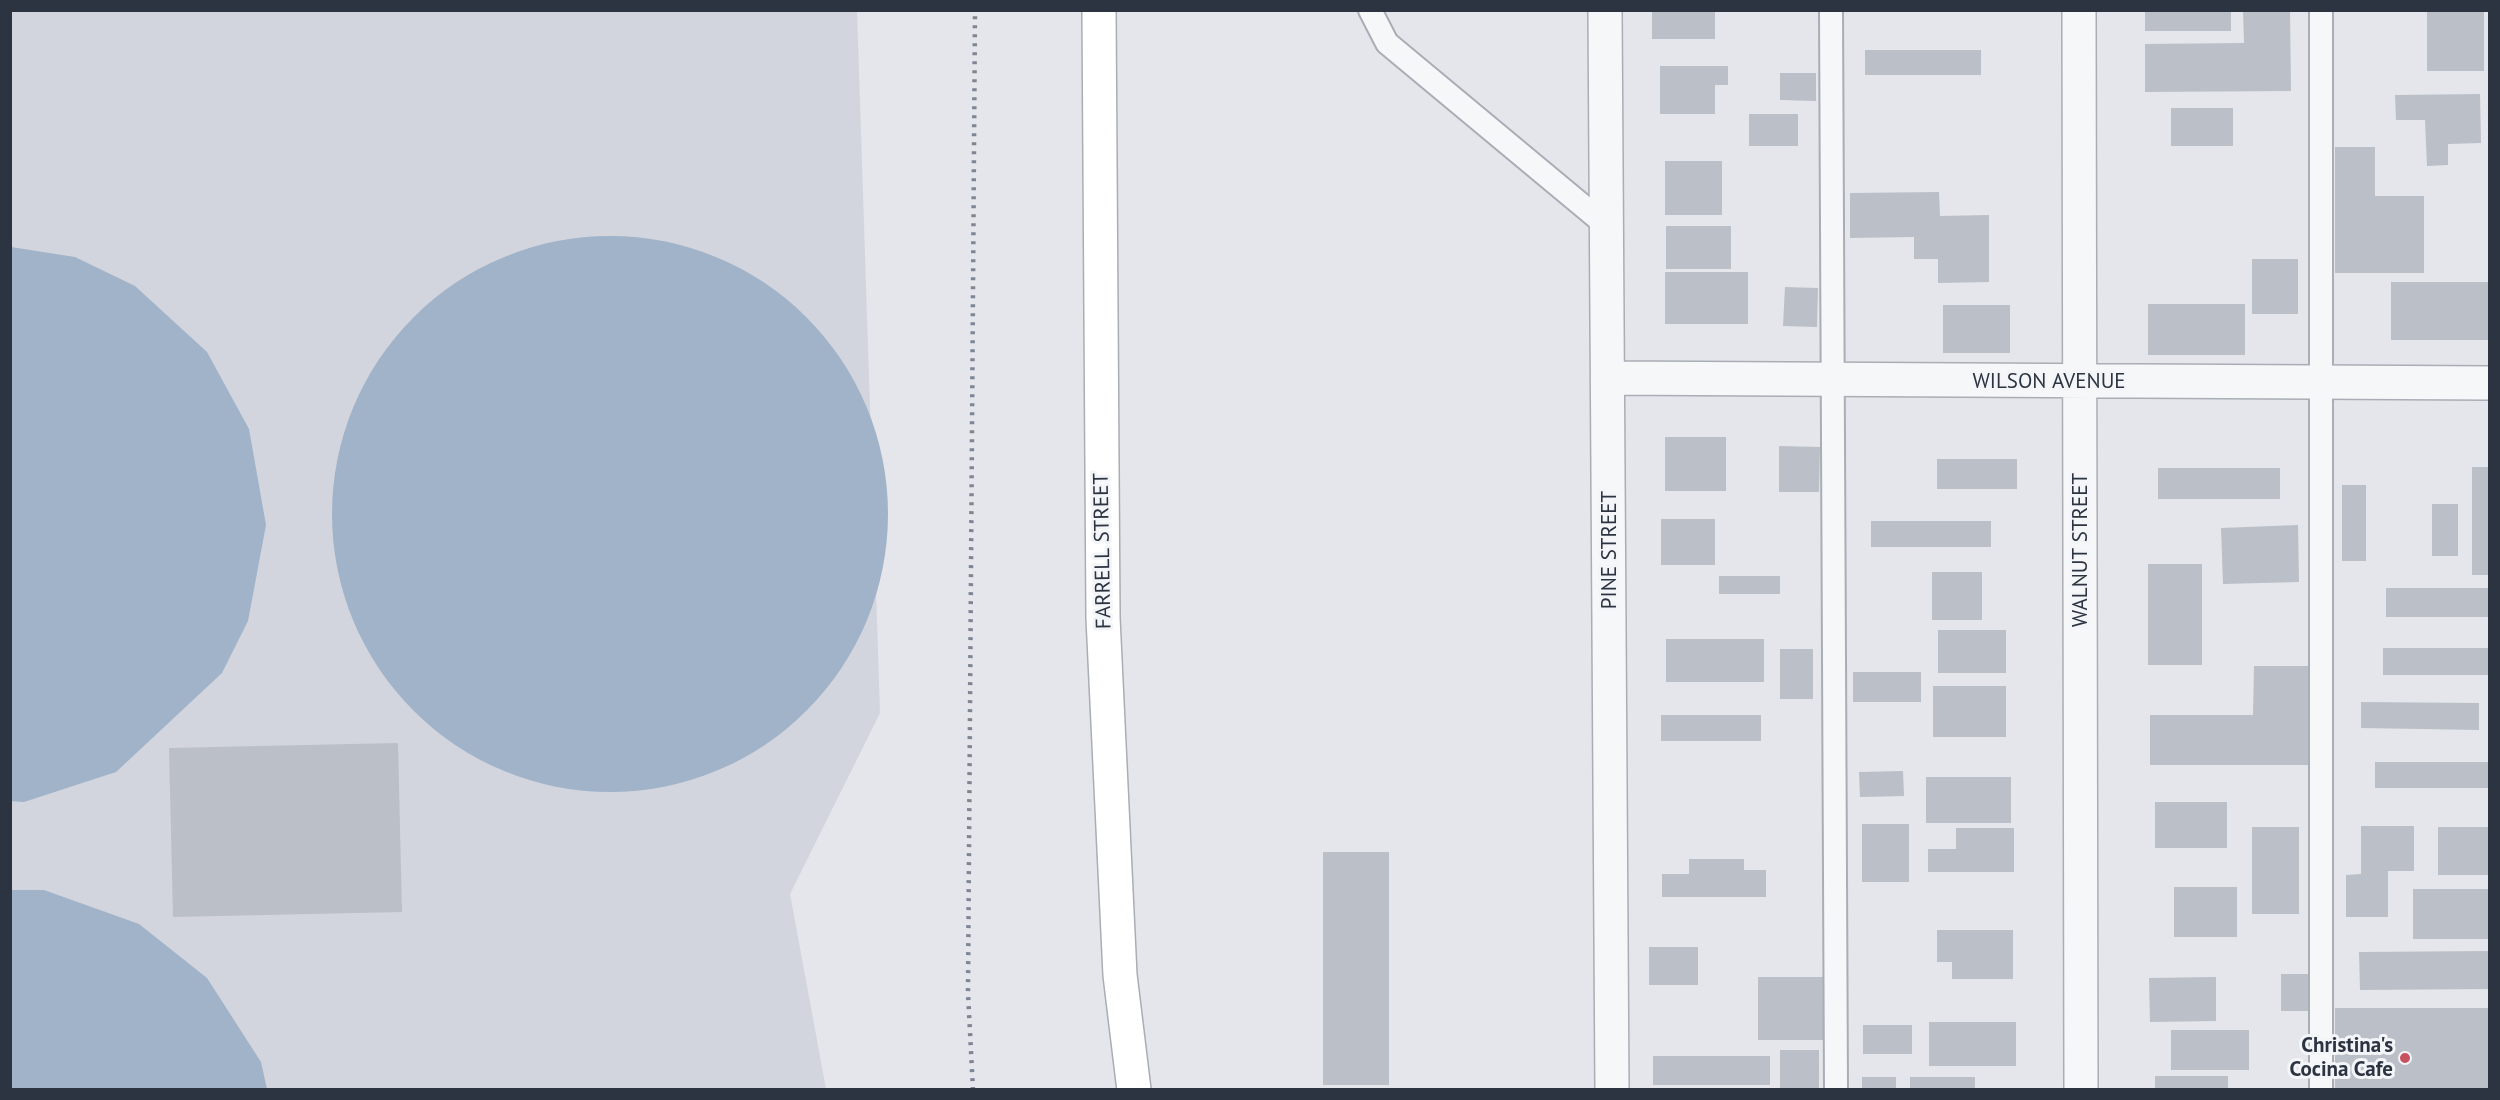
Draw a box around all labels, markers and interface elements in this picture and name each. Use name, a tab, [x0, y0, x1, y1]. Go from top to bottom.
street label: WILSON AVENUE	[1972, 369, 2126, 395]
street label: FARRELL STREET	[1089, 473, 1117, 629]
street label: WALNUT STREET	[2068, 473, 2094, 627]
street label: PINE STREET	[1597, 491, 1623, 609]
place label: Christina's Cocina Cafe	[2290, 1033, 2393, 1083]
marker: Christina's Cocina Cafe	[2398, 1051, 2412, 1065]

